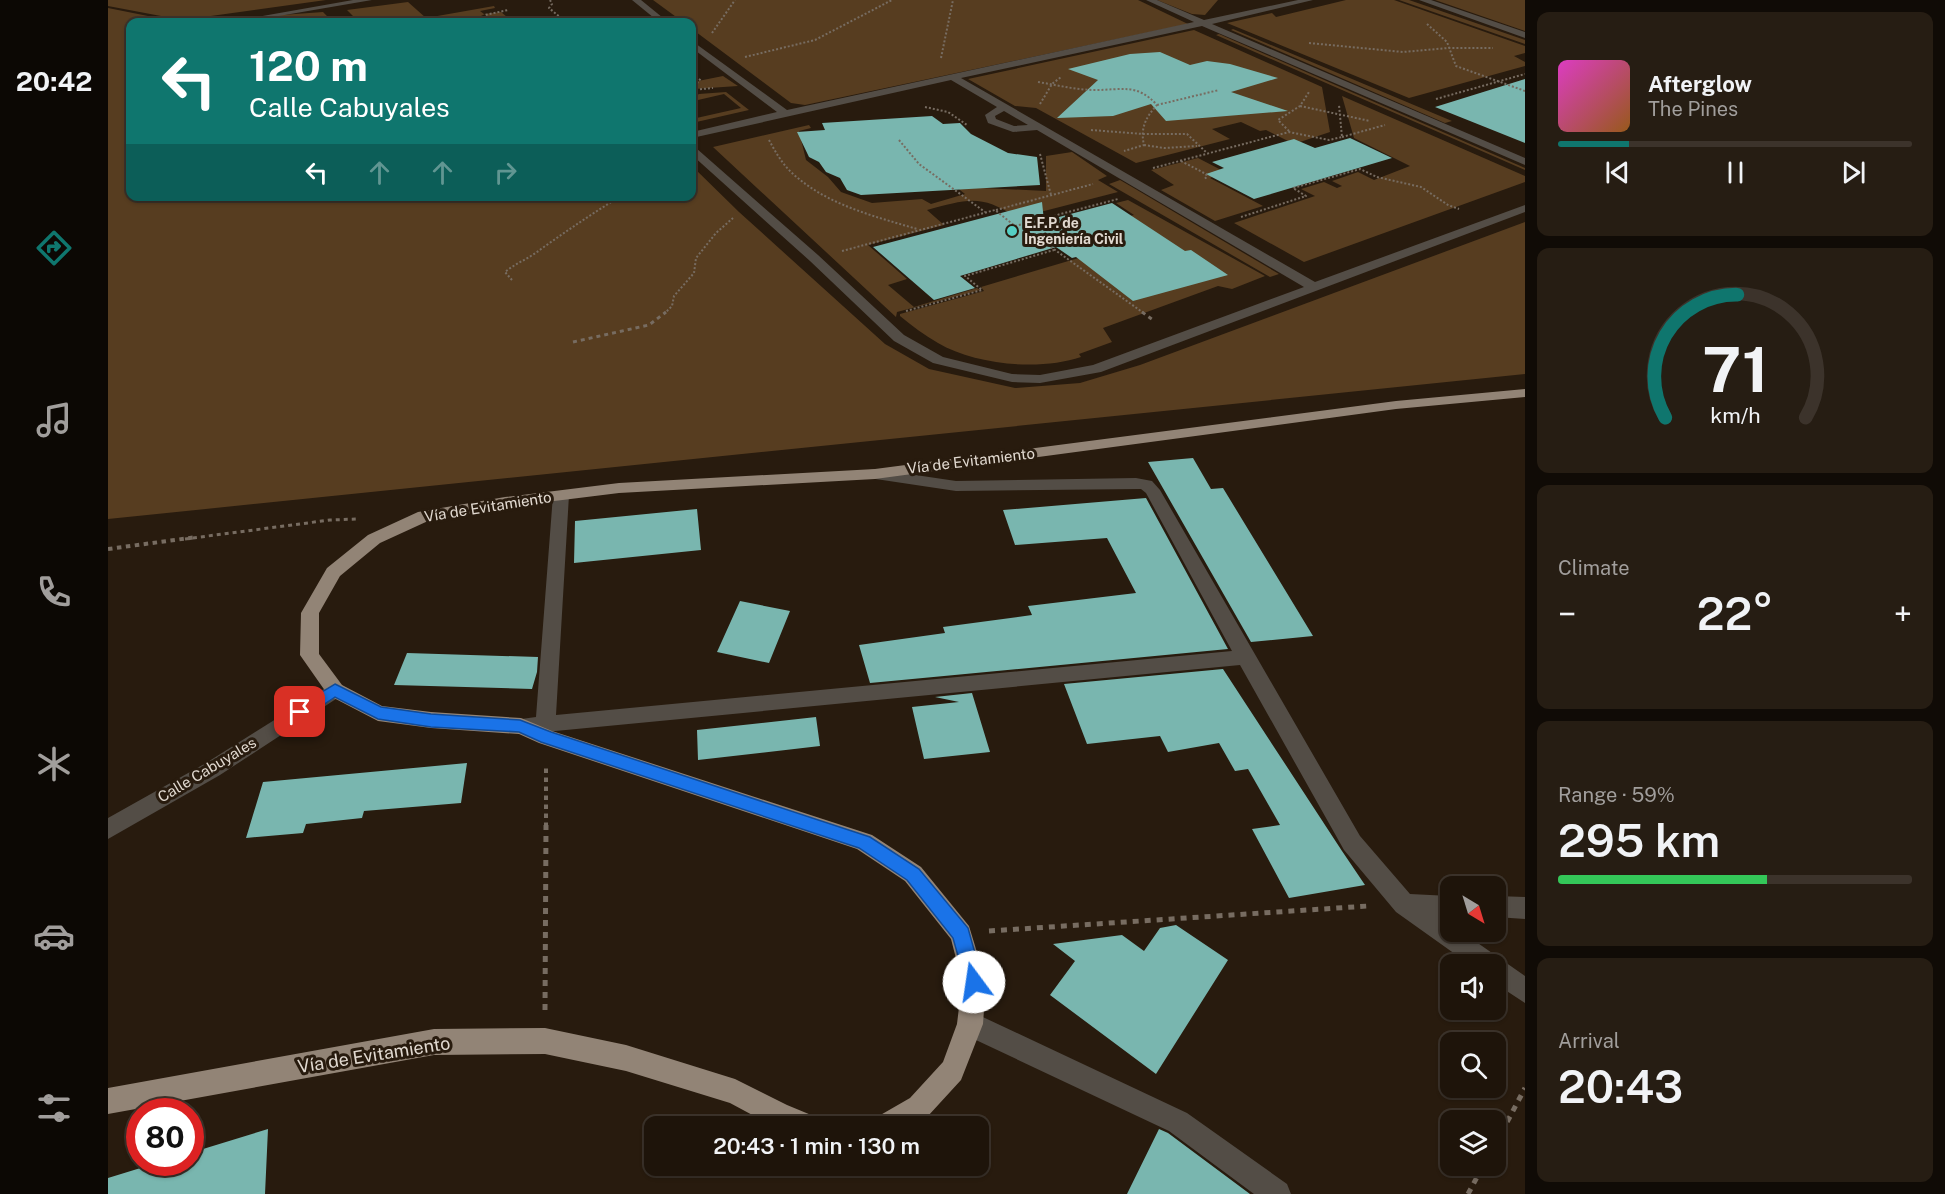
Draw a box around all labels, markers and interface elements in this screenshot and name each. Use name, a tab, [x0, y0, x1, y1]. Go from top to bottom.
text: 120 m	[249, 41, 368, 90]
icon: left	[150, 42, 228, 120]
text: 20:42	[16, 65, 92, 97]
text: Afterglow	[1648, 71, 1752, 97]
text: Calle Cabuyales	[249, 91, 450, 123]
text: The Pines	[1648, 97, 1738, 121]
icon: left	[300, 156, 333, 189]
icon: ahead	[363, 156, 396, 189]
icon: ahead	[426, 156, 459, 189]
icon: right	[489, 156, 522, 189]
icon: previous	[1601, 156, 1634, 189]
icon: pause	[1719, 156, 1752, 189]
icon: next	[1837, 156, 1870, 189]
place label: E.F.P. de Ingeniería Civil	[1024, 215, 1124, 247]
marker: E.F.P. de Ingeniería Civil	[1005, 224, 1019, 238]
icon: directions	[33, 227, 75, 269]
text: 71	[1702, 333, 1768, 406]
icon: music	[33, 399, 75, 441]
text: km/h	[1710, 403, 1760, 428]
street label: Vía de Evitamiento	[906, 444, 1036, 477]
street label: Vía de Evitamiento	[423, 488, 553, 525]
text: Climate	[1558, 556, 1630, 580]
icon: phone	[33, 571, 75, 613]
text: 22°	[1697, 587, 1773, 640]
text: −	[1558, 595, 1576, 633]
text: +	[1894, 595, 1912, 633]
pin	[274, 686, 325, 737]
icon: arrive	[283, 695, 316, 728]
street label: Calle Cabuyales	[155, 734, 259, 806]
icon: climate	[33, 743, 75, 785]
text: Range · 59%	[1558, 783, 1675, 807]
text: 295 km	[1558, 814, 1720, 867]
north arrow	[1440, 876, 1506, 942]
map controls	[1440, 876, 1506, 1176]
icon: car	[33, 915, 75, 957]
position arrow	[942, 950, 1006, 1014]
button: sound	[1440, 954, 1506, 1020]
text: Arrival	[1558, 1029, 1620, 1053]
street label: Vía de Evitamiento	[296, 1032, 452, 1077]
button: search	[1440, 1032, 1506, 1098]
text: 20:43	[1558, 1060, 1683, 1113]
icon: filters	[33, 1087, 75, 1129]
speed limit sign: 80	[126, 1098, 204, 1176]
button: layers	[1440, 1110, 1506, 1176]
text: 20:43 · 1 min · 130 m	[713, 1133, 920, 1159]

